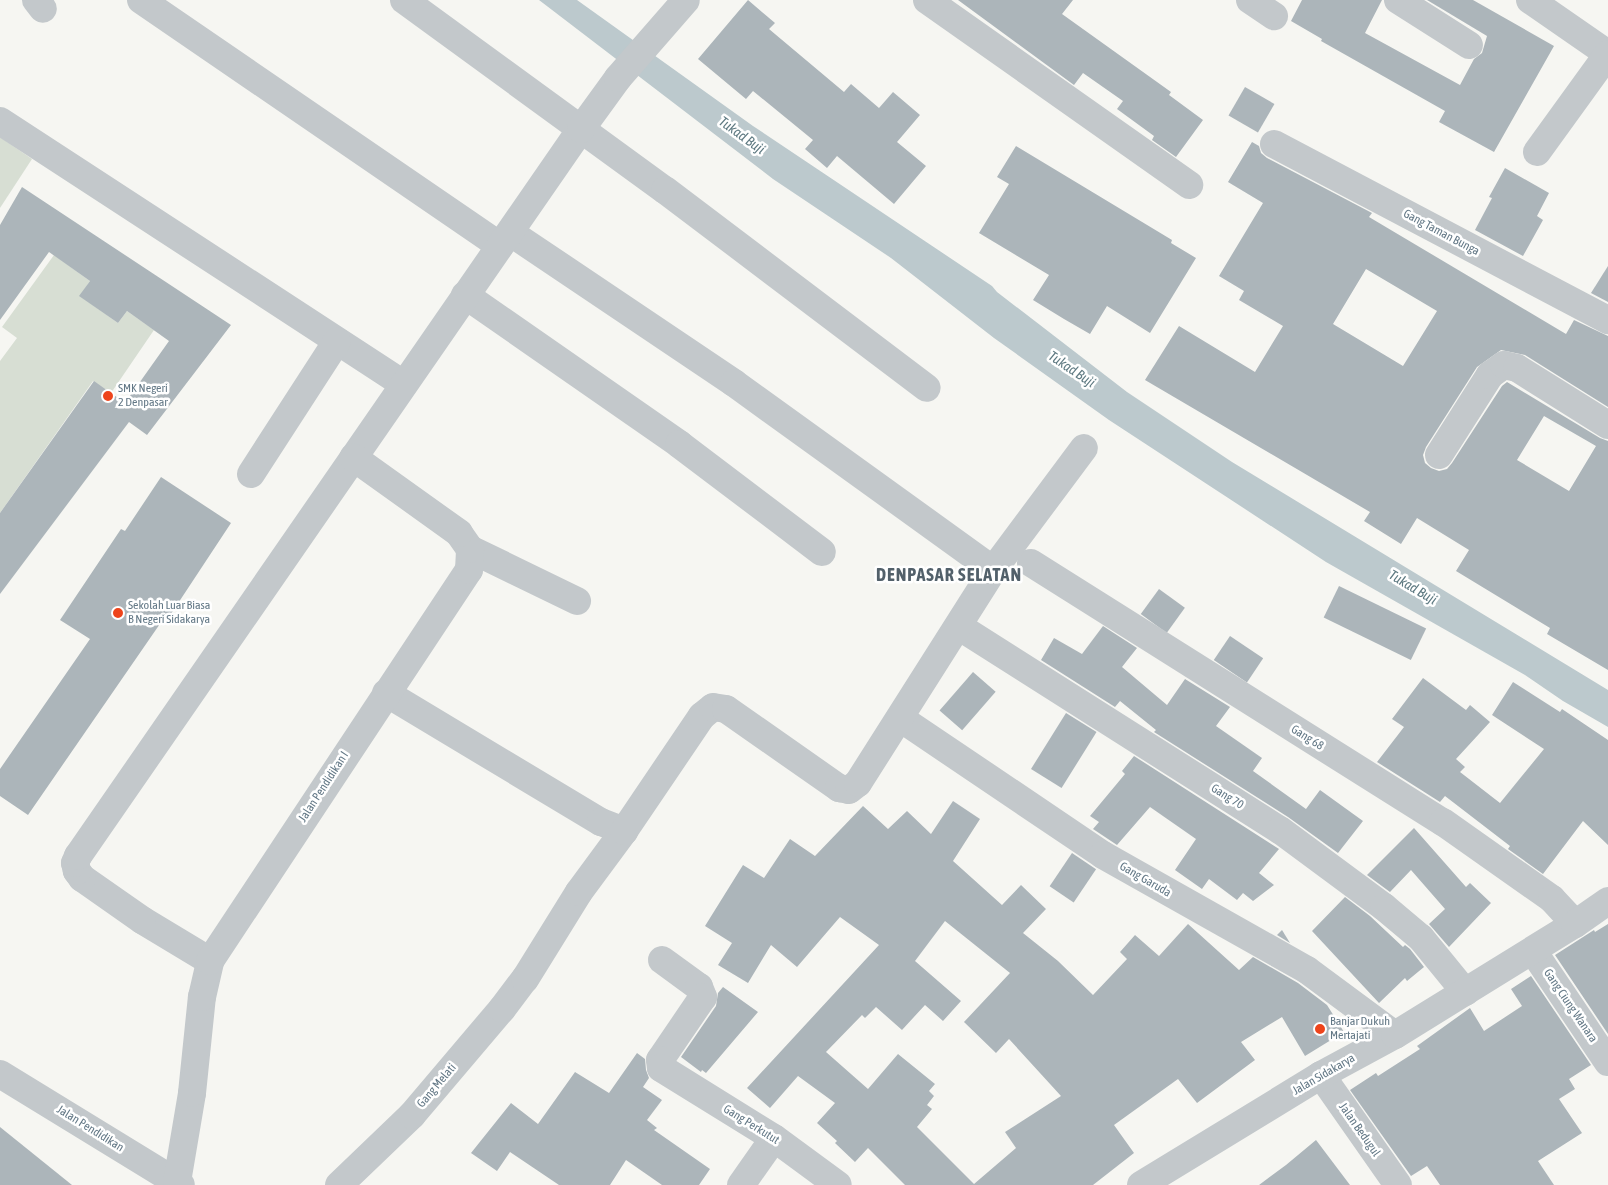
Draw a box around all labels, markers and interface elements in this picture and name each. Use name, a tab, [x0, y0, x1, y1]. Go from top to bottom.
water label: Tukad Buji	[716, 113, 768, 157]
street label: Gang Taman Bunga	[1401, 207, 1481, 259]
water label: Tukad Buji	[1045, 347, 1099, 391]
place label: SMK Negeri 2 Denpasar	[118, 382, 168, 410]
marker: SMK Negeri 2 Denpasar	[102, 390, 114, 402]
district label: DENPASAR SELATAN	[874, 564, 1024, 586]
water label: Tukad Buji	[1386, 566, 1440, 608]
place label: Sekolah Luar Biasa B Negeri Sidakarya	[128, 599, 210, 627]
marker: Sekolah Luar Biasa B Negeri Sidakarya	[112, 607, 124, 619]
street label: Gang 68	[1288, 722, 1326, 754]
street label: Jalan Pendidikan I	[296, 749, 352, 825]
street label: Gang 70	[1208, 781, 1246, 813]
street label: Gang Garuda	[1117, 859, 1173, 901]
street label: Gang Ciung Wanara	[1540, 967, 1600, 1045]
place label: Banjar Dukuh Mertajati	[1330, 1015, 1390, 1043]
marker: Banjar Dukuh Mertajati	[1314, 1023, 1326, 1035]
street label: Jalan Sidakarya	[1290, 1051, 1358, 1099]
street label: Gang Melati	[414, 1061, 460, 1111]
street label: Jalan Bedugul	[1335, 1100, 1383, 1160]
street label: Gang Perkutut	[720, 1102, 782, 1148]
street label: Jalan Pendidikan	[54, 1103, 126, 1155]

